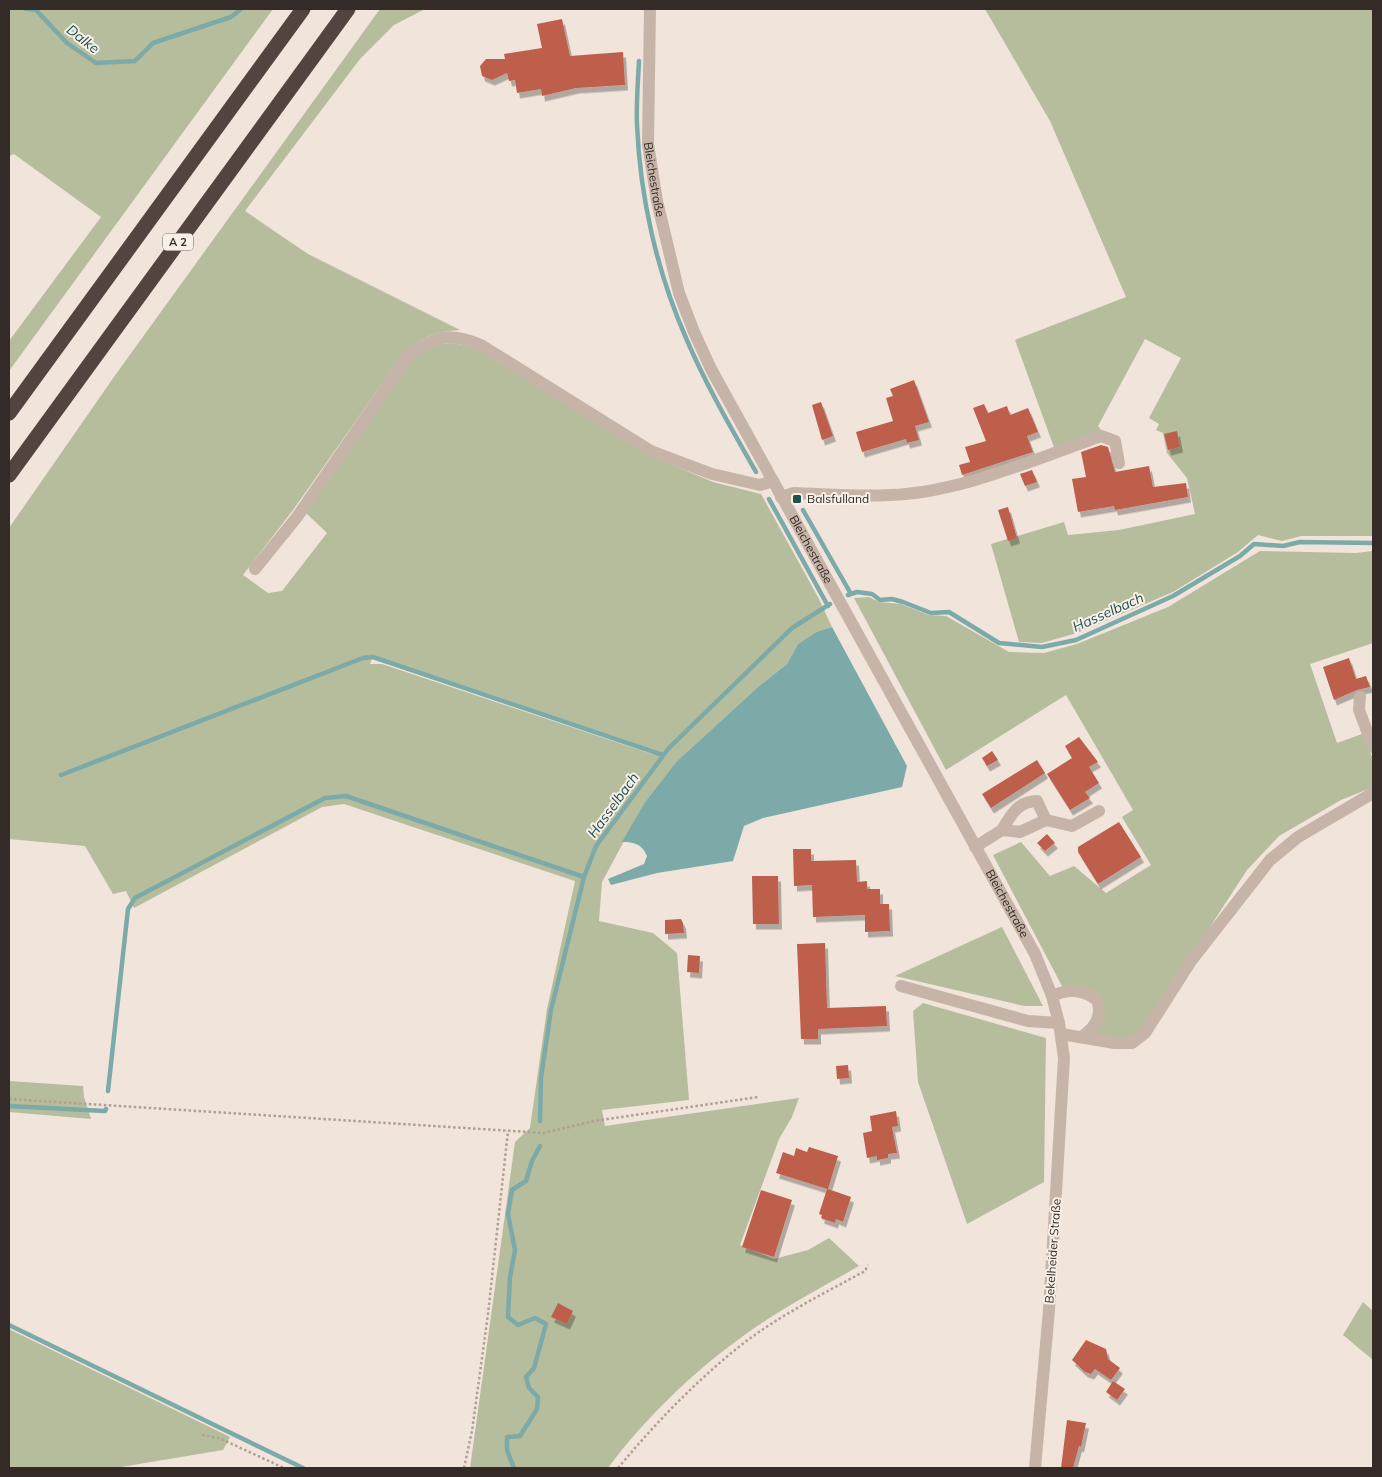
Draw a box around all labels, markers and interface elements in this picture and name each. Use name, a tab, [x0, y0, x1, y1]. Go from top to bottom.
water label: Dalke	[63, 21, 103, 58]
street label: Bleichestraße	[641, 141, 669, 218]
road number: A 2	[163, 233, 193, 250]
place label: Balsfulland	[807, 491, 869, 506]
marker: Balsfulland	[791, 493, 803, 505]
street label: Bleichestraße	[786, 512, 836, 586]
water label: Hasselbach	[1070, 588, 1146, 636]
water label: Hasselbach	[583, 769, 643, 841]
street label: Bleichestraße	[983, 867, 1032, 940]
street label: Bekelheider Straße	[1041, 1198, 1064, 1304]

